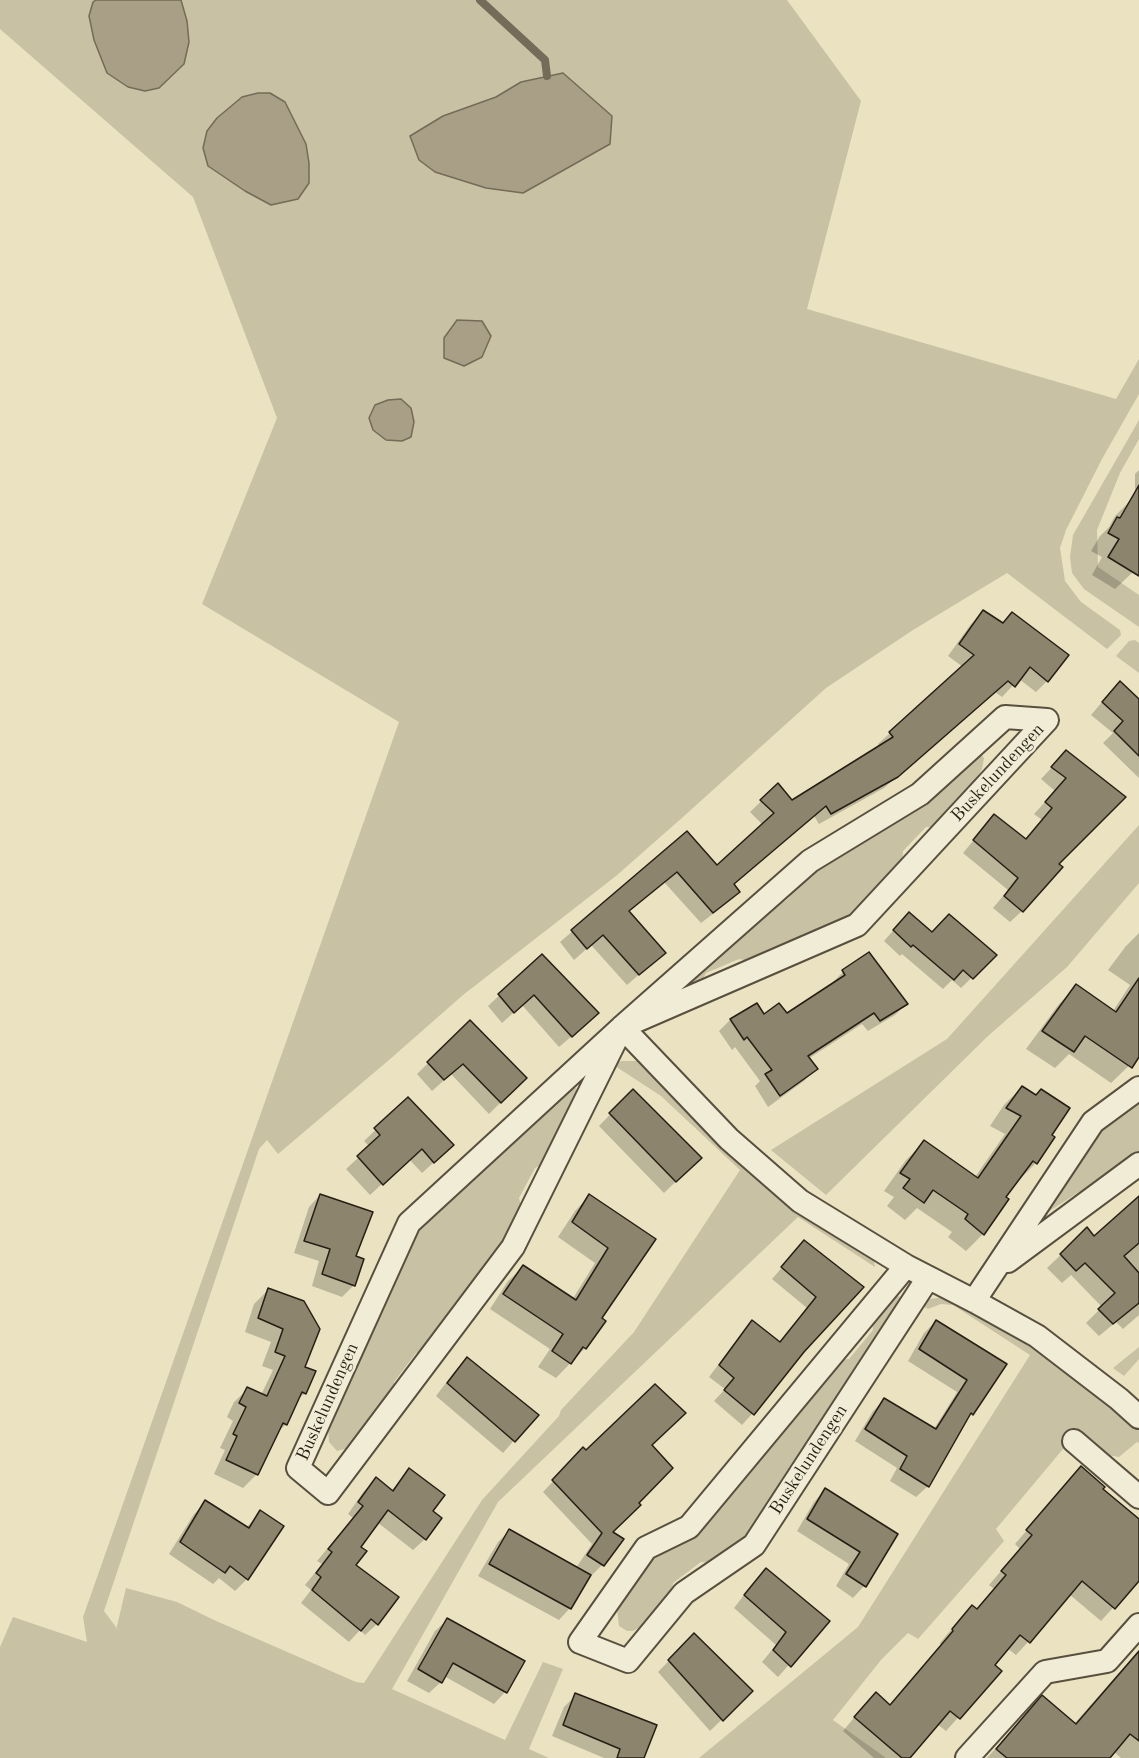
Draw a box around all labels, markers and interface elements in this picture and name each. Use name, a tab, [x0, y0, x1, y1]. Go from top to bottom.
street label: Buskelundengen	[947, 719, 1049, 827]
street label: Buskelundengen	[292, 1340, 364, 1464]
street label: Buskelundengen	[765, 1401, 853, 1519]

